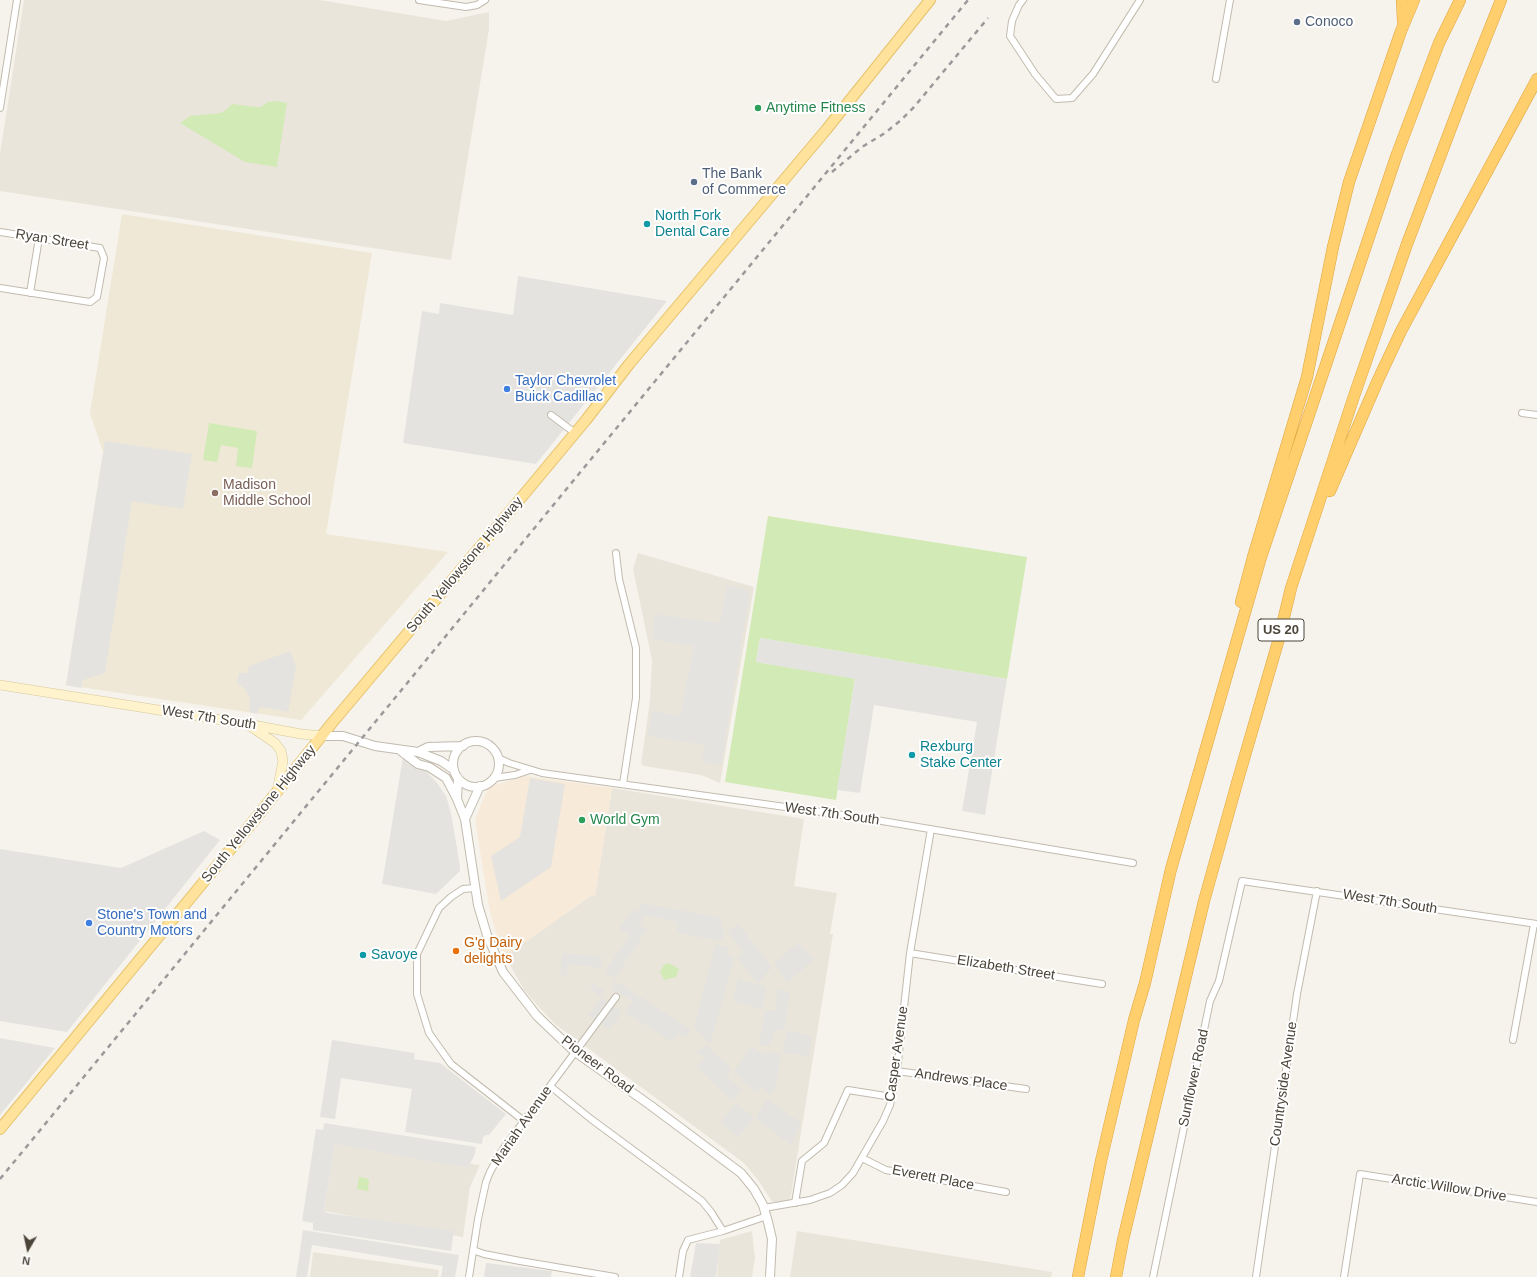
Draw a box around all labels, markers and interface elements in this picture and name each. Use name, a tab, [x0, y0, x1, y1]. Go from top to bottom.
place label: Conoco	[1305, 14, 1353, 30]
marker: Conoco	[1292, 17, 1302, 27]
place label: Anytime Fitness	[766, 100, 866, 116]
marker: Anytime Fitness	[753, 103, 763, 113]
place label: The Bank of Commerce	[702, 166, 786, 198]
marker: The Bank of Commerce	[689, 177, 699, 187]
place label: North Fork Dental Care	[655, 208, 730, 240]
marker: North Fork Dental Care	[642, 219, 652, 229]
street label: Ryan Street	[14, 226, 90, 254]
place label: Taylor Chevrolet Buick Cadillac	[515, 373, 616, 406]
marker: Taylor Chevrolet Buick Cadillac	[502, 384, 512, 394]
place label: Madison Middle School	[223, 477, 311, 510]
marker: Madison Middle School	[210, 488, 220, 498]
street label: South Yellowstone Highway	[403, 494, 527, 636]
road number: US 20	[1258, 619, 1304, 641]
street label: West 7th South	[161, 702, 257, 734]
place label: Rexburg Stake Center	[920, 739, 1002, 772]
street label: South Yellowstone Highway	[198, 742, 320, 886]
marker: Rexburg Stake Center	[907, 750, 917, 760]
street label: West 7th South	[784, 799, 880, 829]
place label: World Gym	[590, 812, 660, 828]
marker: World Gym	[577, 815, 587, 825]
street label: West 7th South	[1342, 886, 1438, 918]
place label: Stone's Town and Country Motors	[97, 907, 207, 940]
marker: Stone's Town and Country Motors	[84, 918, 94, 928]
place label: G'g Dairy delights	[464, 935, 522, 968]
marker: G'g Dairy delights	[451, 946, 461, 956]
place label: Savoye	[371, 947, 418, 963]
marker: Savoye	[358, 950, 368, 960]
street label: Elizabeth Street	[956, 952, 1056, 984]
street label: Casper Avenue	[882, 1005, 912, 1103]
street label: Countryside Avenue	[1267, 1021, 1301, 1147]
street label: Sunflower Road	[1175, 1028, 1213, 1128]
street label: Pioneer Road	[558, 1033, 636, 1097]
street label: Andrews Place	[914, 1065, 1008, 1095]
street label: Mariah Avenue	[488, 1083, 556, 1169]
street label: Everett Place	[891, 1162, 975, 1194]
street label: Arctic Willow Drive	[1390, 1171, 1508, 1205]
north arrow	[8, 1229, 48, 1269]
text: N	[21, 1254, 31, 1267]

